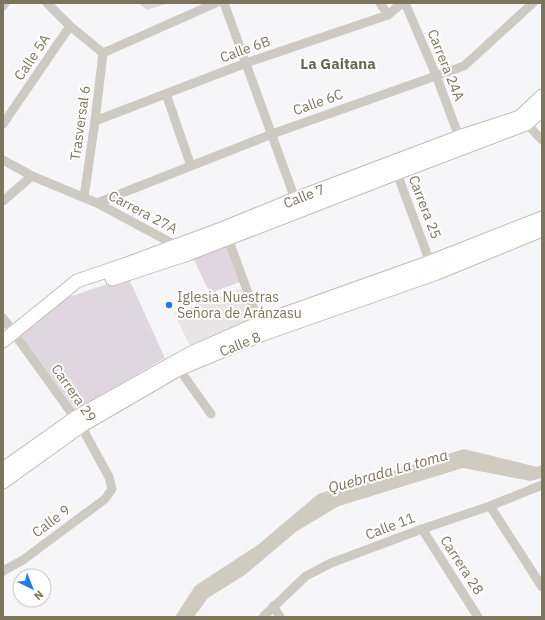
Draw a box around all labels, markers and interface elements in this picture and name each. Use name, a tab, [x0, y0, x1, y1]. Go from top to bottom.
street label: Carrera 24A	[423, 27, 469, 103]
street label: Calle 5A	[10, 30, 54, 84]
street label: Calle 6B	[217, 32, 273, 66]
district label: La Gaitana	[300, 54, 376, 73]
street label: Trasversal 6	[66, 84, 94, 162]
street label: Calle 6C	[291, 85, 346, 119]
street label: Carrera 25	[405, 173, 445, 241]
street label: Calle 7	[281, 180, 327, 212]
street label: Carrera 27A	[105, 186, 181, 238]
place label: Iglesia Nuestras Señora de Aránzasu	[177, 288, 302, 322]
marker: Iglesia Nuestras Señora de Aránzasu	[164, 300, 174, 310]
street label: Calle 8	[217, 328, 263, 360]
street label: Carrera 29	[47, 361, 101, 425]
water label: Quebrada La toma	[326, 445, 450, 497]
street label: Calle 9	[28, 501, 74, 541]
street label: Calle 11	[363, 508, 417, 544]
street label: Carrera 28	[436, 532, 488, 598]
north arrow	[12, 568, 52, 608]
text: N	[31, 587, 47, 603]

